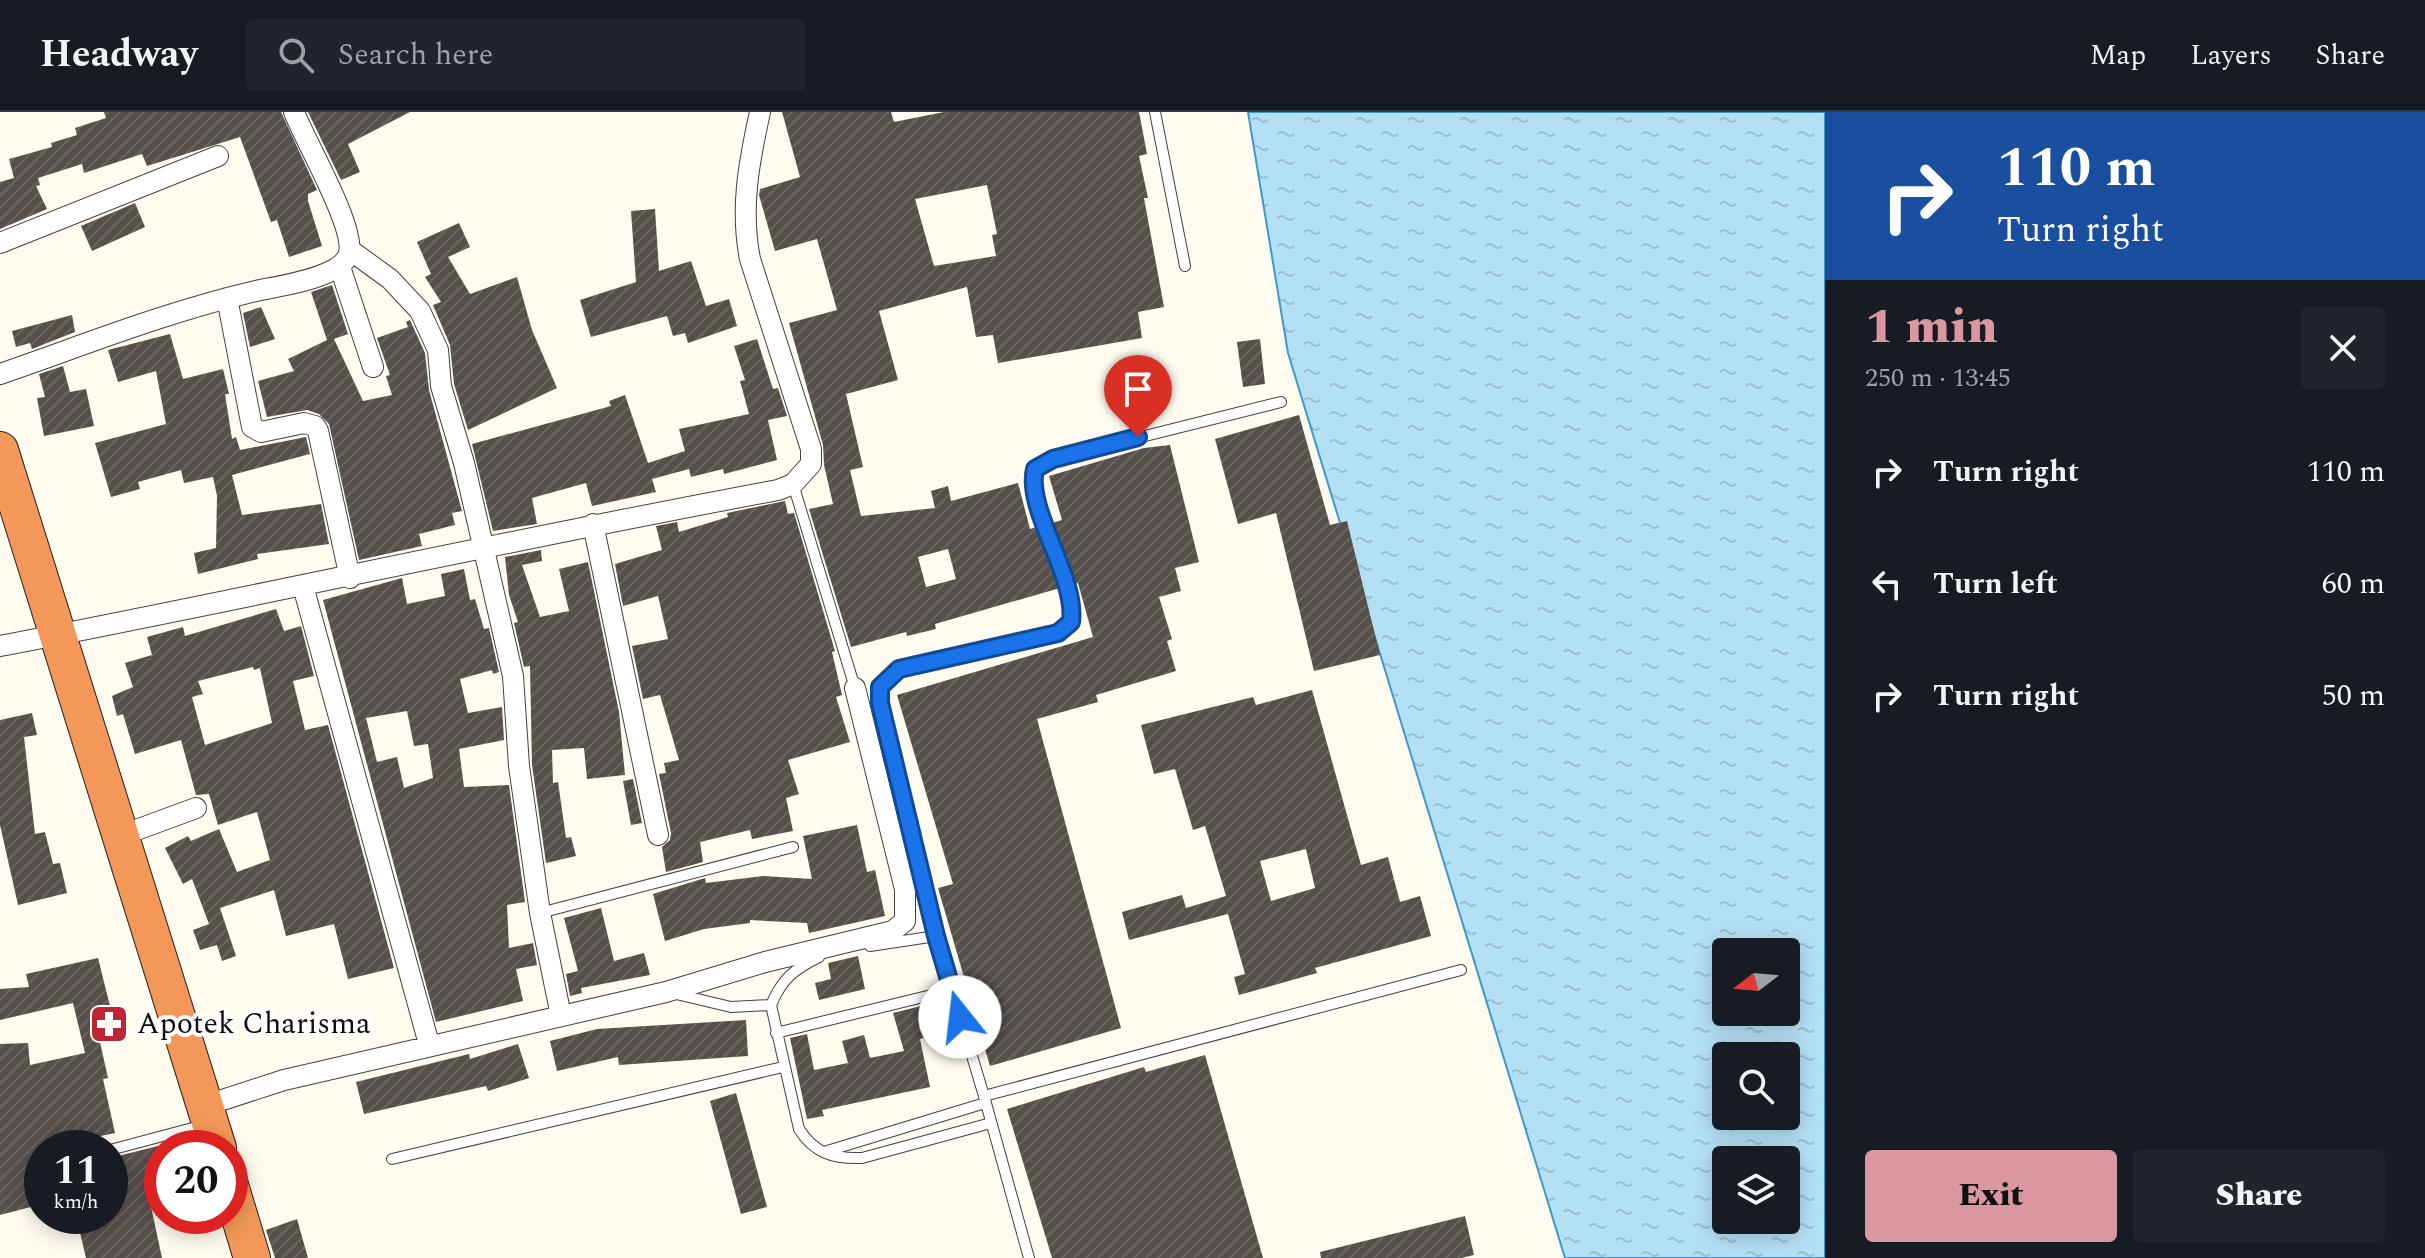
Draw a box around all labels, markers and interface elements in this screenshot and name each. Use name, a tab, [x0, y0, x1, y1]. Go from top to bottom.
search box	[246, 19, 806, 91]
text: Headway	[40, 26, 198, 84]
text: Search here	[338, 32, 493, 78]
icon: search	[274, 33, 318, 77]
text: Map	[2090, 34, 2146, 77]
text: Layers	[2190, 34, 2272, 77]
text: Share	[2316, 34, 2385, 77]
text: 110 m	[1997, 126, 2156, 211]
icon: right	[1865, 144, 1969, 248]
text: Turn right	[1997, 203, 2164, 258]
text: 1 min	[1865, 291, 1998, 364]
button: close	[2301, 306, 2385, 390]
pin	[1104, 355, 1172, 437]
text: 250 m · 13:45	[1865, 358, 2011, 398]
icon: arrive	[1116, 367, 1160, 411]
text: Turn right	[1933, 449, 2079, 495]
text: 110 m	[2307, 449, 2385, 495]
icon: right	[1865, 450, 1909, 494]
text: Turn left	[1933, 561, 2058, 607]
text: 60 m	[2322, 561, 2385, 607]
icon: left	[1865, 562, 1909, 606]
text: Turn right	[1933, 673, 2079, 719]
text: 50 m	[2322, 673, 2385, 719]
icon: right	[1865, 674, 1909, 718]
north arrow	[1712, 938, 1800, 1026]
map controls	[1712, 938, 1800, 1234]
position arrow	[918, 975, 1002, 1059]
place label: Apotek Charisma	[137, 1001, 371, 1047]
pharmacy icon: Apotek Charisma	[88, 1003, 130, 1045]
button: search	[1712, 1042, 1800, 1130]
speed limit sign: 20	[144, 1130, 248, 1234]
text: 11	[54, 1141, 98, 1202]
button: layers	[1712, 1146, 1800, 1234]
button: Exit	[1865, 1150, 2117, 1242]
button: Share	[2133, 1150, 2385, 1242]
text: km/h	[54, 1187, 99, 1217]

